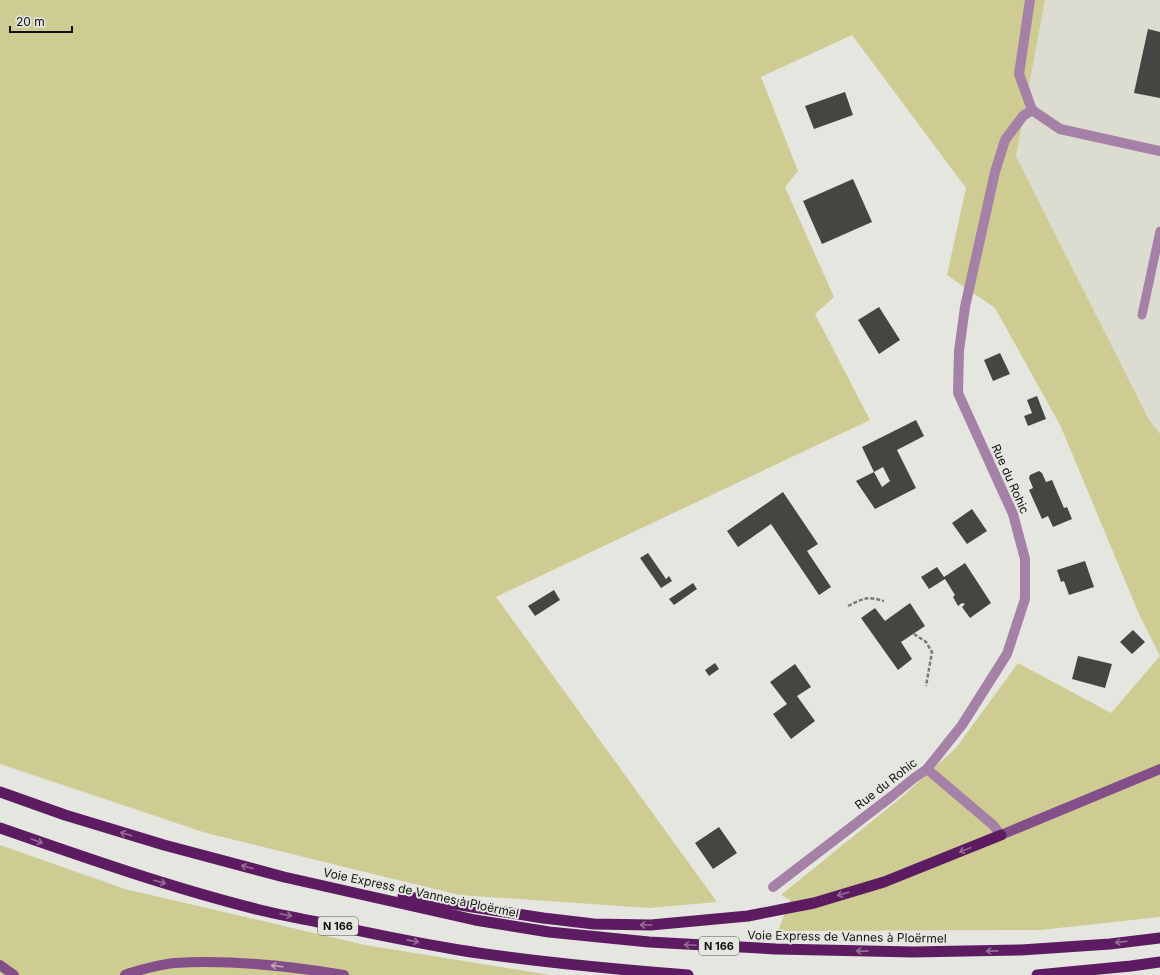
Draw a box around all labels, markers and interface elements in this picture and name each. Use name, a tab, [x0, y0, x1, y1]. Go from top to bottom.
scale bar	[10, 8, 72, 34]
text: 20 m	[16, 14, 45, 29]
street label: Rue du Rohic	[988, 442, 1033, 516]
street label: Rue du Rohic	[852, 755, 920, 812]
one-way arrow	[121, 829, 133, 837]
one-way arrow	[30, 838, 43, 845]
one-way arrow	[959, 846, 971, 854]
one-way arrow	[240, 862, 253, 870]
street label: Voie Express de Vannes à Ploërmel	[322, 864, 520, 921]
one-way arrow	[153, 879, 166, 886]
one-way arrow	[837, 891, 850, 899]
one-way arrow	[279, 912, 292, 920]
road number: N 166	[318, 917, 358, 935]
one-way arrow	[640, 921, 653, 929]
street label: Voie Express de Vannes à Ploërmel	[747, 927, 947, 946]
one-way arrow	[406, 937, 419, 945]
road number: N 166	[699, 937, 739, 955]
one-way arrow	[1115, 939, 1128, 946]
one-way arrow	[684, 941, 697, 948]
one-way arrow	[856, 947, 869, 955]
one-way arrow	[986, 947, 999, 955]
one-way arrow	[271, 963, 284, 970]

